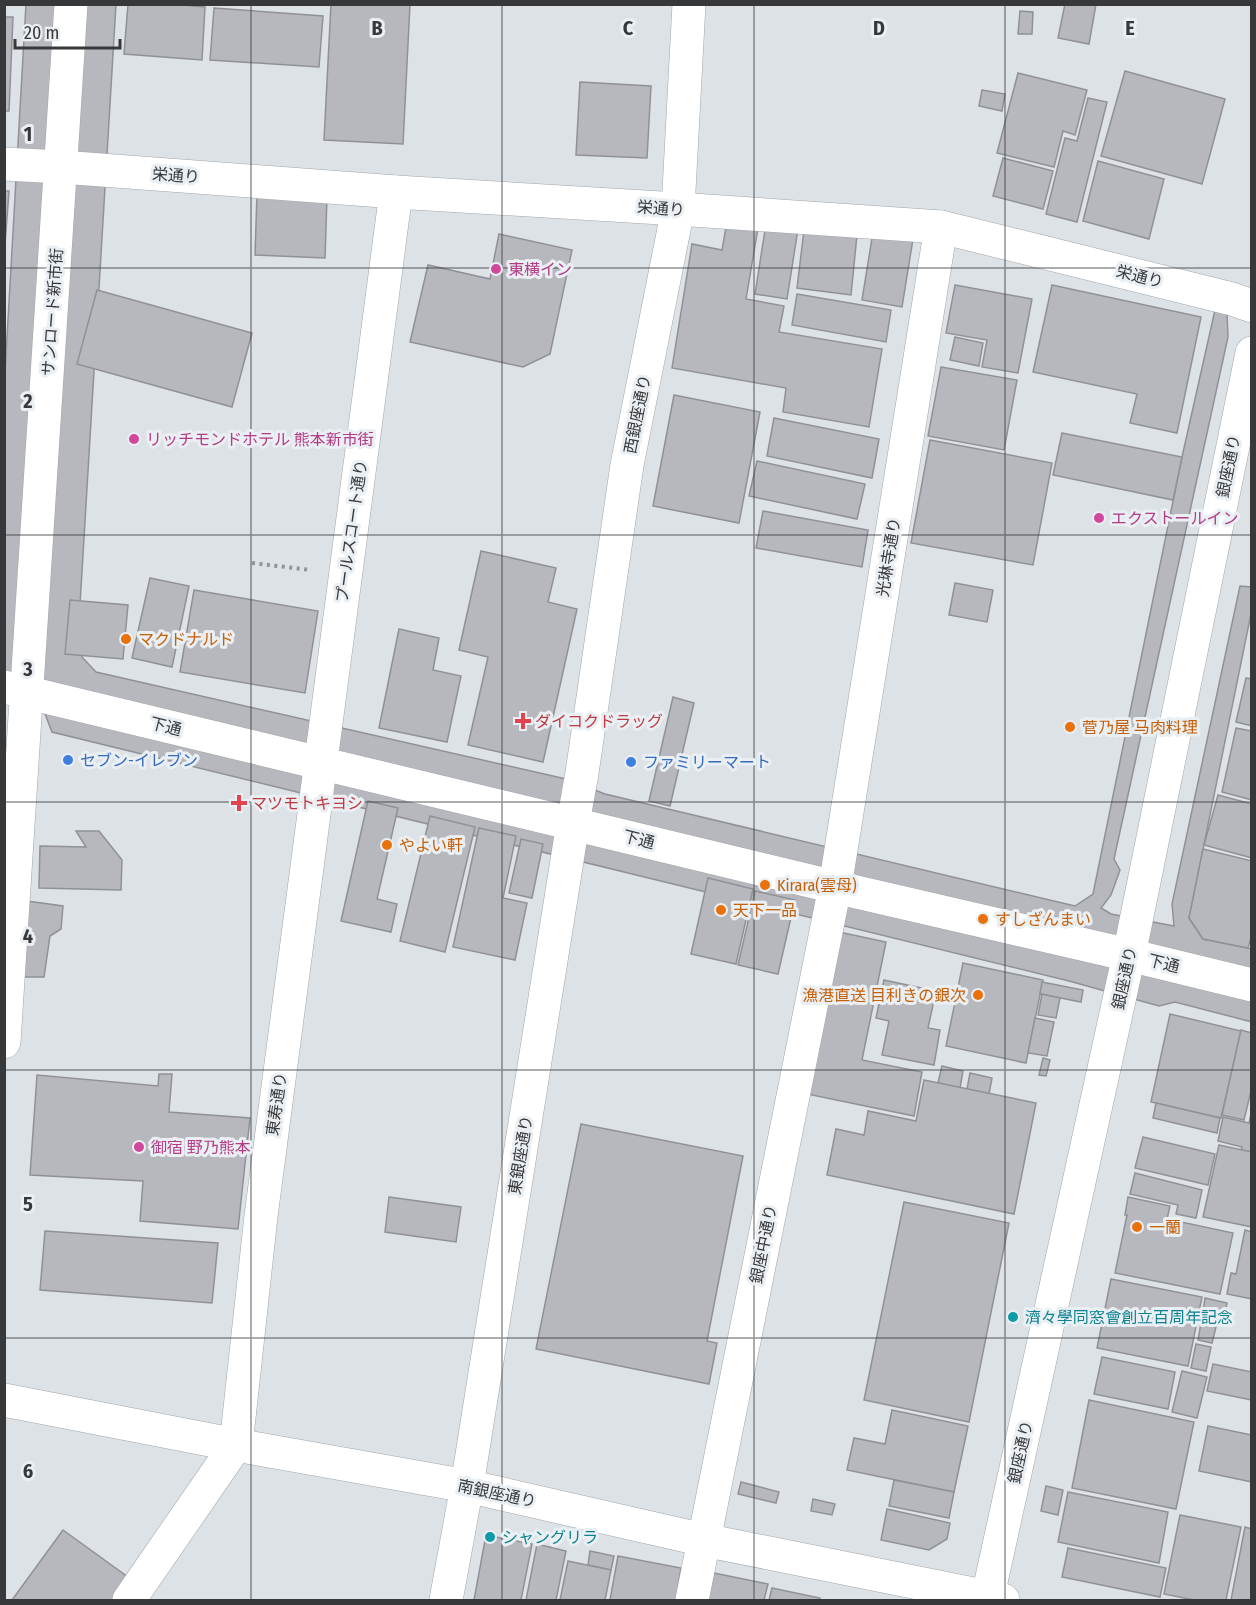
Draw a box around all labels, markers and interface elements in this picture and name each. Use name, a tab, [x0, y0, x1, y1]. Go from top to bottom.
scale bar	[15, 12, 120, 50]
text: B	[371, 16, 383, 40]
text: C	[623, 16, 634, 40]
text: D	[873, 16, 885, 40]
text: E	[1125, 16, 1135, 40]
text: 20 m	[24, 22, 59, 44]
text: 1	[24, 122, 32, 146]
street label: 栄通り	[151, 164, 201, 187]
street label: 栄通り	[636, 197, 686, 220]
street label: サンロード新市街	[39, 248, 66, 377]
place label: 東横イン	[508, 260, 572, 279]
street label: 栄通り	[1114, 261, 1165, 292]
marker: 東横イン	[489, 262, 503, 276]
street label: 西銀座通り	[621, 373, 654, 455]
text: 2	[22, 389, 33, 413]
place label: リッチモンドホテル 熊本新市街	[146, 430, 374, 449]
marker: リッチモンドホテル 熊本新市街	[127, 432, 141, 446]
street label: 銀座通り	[1213, 433, 1244, 499]
street label: プールスコート通り	[332, 458, 371, 604]
place label: エクストールイン	[1111, 509, 1239, 528]
marker: エクストールイン	[1092, 511, 1106, 525]
street label: 光琳寺通り	[873, 516, 904, 598]
place label: マクドナルド	[138, 630, 234, 649]
marker: マクドナルド	[119, 632, 133, 646]
text: 3	[22, 657, 33, 681]
place label: ダイコクドラッグ	[535, 712, 663, 731]
street label: 下通	[148, 713, 184, 740]
marker: ダイコクドラッグ	[516, 714, 530, 728]
place label: 菅乃屋 马肉料理	[1082, 718, 1198, 737]
marker: 菅乃屋 马肉料理	[1063, 720, 1077, 734]
place label: セブン-イレブン	[80, 751, 198, 770]
marker: セブン-イレブン	[61, 753, 75, 767]
place label: ファミリーマート	[643, 753, 771, 772]
marker: ファミリーマート	[624, 755, 638, 769]
place label: マツモトキヨシ	[251, 794, 363, 813]
marker: マツモトキヨシ	[232, 796, 246, 810]
street label: 下通	[621, 826, 657, 853]
place label: やよい軒	[399, 836, 463, 855]
marker: やよい軒	[380, 838, 394, 852]
place label: Kirara(雲母)	[777, 876, 857, 895]
marker: Kirara(雲母)	[758, 878, 772, 892]
place label: 天下一品	[733, 901, 797, 920]
marker: 天下一品	[714, 903, 728, 917]
place label: すしざんまい	[995, 910, 1091, 929]
marker: すしざんまい	[976, 912, 990, 926]
text: 4	[23, 924, 33, 948]
street label: 銀座通り	[1109, 945, 1140, 1011]
street label: 下通	[1146, 950, 1182, 977]
place label: 漁港直送 目利きの銀次	[802, 986, 966, 1005]
marker: 漁港直送 目利きの銀次	[971, 988, 985, 1002]
street label: 東寿通り	[263, 1071, 290, 1137]
street label: 東銀座通り	[505, 1114, 536, 1196]
place label: 御宿 野乃熊本	[151, 1138, 251, 1157]
marker: 御宿 野乃熊本	[132, 1140, 146, 1154]
text: 5	[23, 1192, 33, 1216]
street label: 銀座中通り	[747, 1203, 780, 1285]
place label: 一蘭	[1149, 1218, 1181, 1237]
marker: 一蘭	[1130, 1220, 1144, 1234]
place label: 濟々學同窓會創立百周年記念	[1025, 1308, 1233, 1327]
marker: 濟々學同窓會創立百周年記念	[1006, 1310, 1020, 1324]
street label: 銀座通り	[1005, 1419, 1036, 1485]
text: 6	[23, 1459, 33, 1483]
street label: 南銀座通り	[456, 1476, 538, 1511]
place label: シャングリラ	[502, 1528, 598, 1547]
marker: シャングリラ	[483, 1530, 497, 1544]

